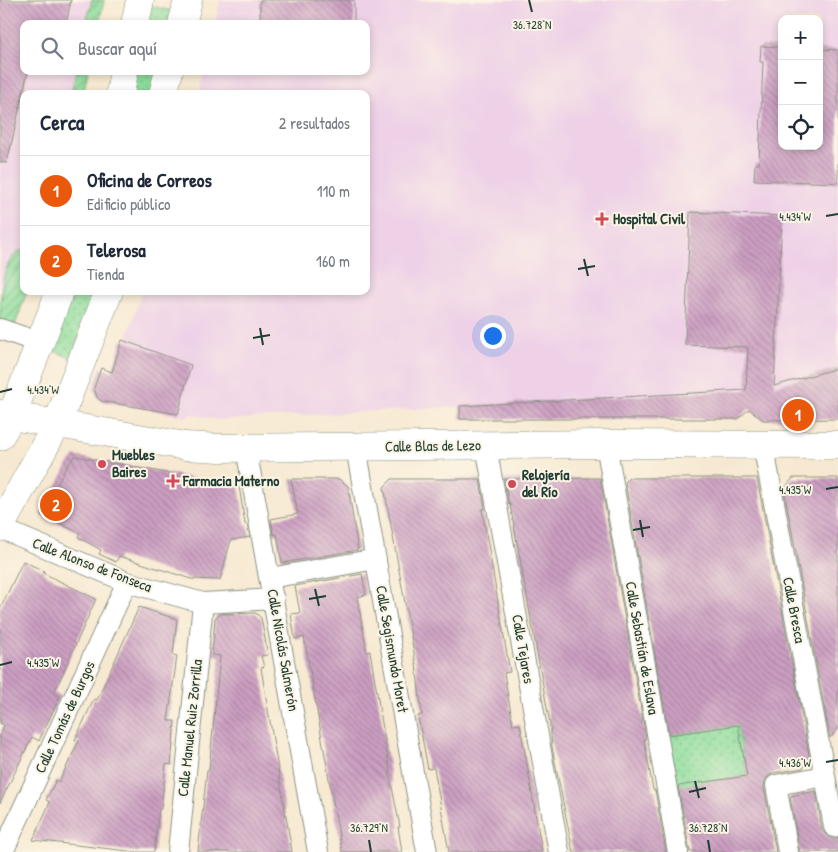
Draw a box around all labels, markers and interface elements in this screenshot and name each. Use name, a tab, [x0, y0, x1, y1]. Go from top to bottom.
map controls	[778, 15, 823, 150]
button: +	[778, 15, 823, 60]
text: 36.728°N	[513, 16, 551, 33]
search box	[20, 20, 370, 75]
icon: search	[38, 34, 66, 62]
text: Buscar aquí	[78, 35, 157, 61]
button: −	[778, 60, 823, 105]
button: locate	[778, 105, 823, 150]
text: Cerca	[40, 108, 84, 137]
text: 2 resultados	[279, 112, 350, 134]
text: Oficina de Correos	[87, 167, 212, 193]
text: 1	[53, 180, 59, 202]
text: 110 m	[317, 180, 350, 202]
text: Edificio público	[87, 193, 171, 215]
place label: Hospital Civil	[613, 208, 686, 230]
text: 4.434°W	[779, 208, 811, 225]
marker: Hospital Civil	[595, 212, 609, 226]
text: Telerosa	[87, 237, 146, 263]
text: 2	[52, 250, 60, 272]
text: 160 m	[316, 250, 350, 272]
text: Tienda	[87, 263, 124, 285]
your location	[480, 323, 506, 349]
text: 4.434°W	[27, 381, 59, 398]
pin: 1	[782, 396, 814, 434]
street label: Calle Blas de Lezo	[385, 434, 481, 457]
place label: Muebles Baires	[112, 444, 155, 482]
marker: Muebles Baires	[96, 458, 108, 470]
place label: Relojería del Río	[522, 464, 569, 502]
place label: Farmacia Materno	[182, 470, 279, 491]
marker: Farmacia Materno	[167, 475, 179, 487]
marker: Relojería del Río	[506, 478, 518, 490]
text: 4.435°W	[779, 481, 812, 498]
pin: 2	[40, 486, 72, 524]
street label: Calle Alonso de Fonseca	[29, 532, 155, 597]
street label: Calle Bresca	[778, 575, 811, 645]
street label: Calle Sebastián de Eslava	[620, 580, 665, 716]
street label: Calle Segismundo Moret	[371, 584, 414, 715]
street label: Calle Nicolás Salmerón	[262, 587, 305, 713]
street label: Calle Tejares	[507, 613, 540, 685]
text: 4.435°W	[27, 654, 60, 671]
street label: Calle Tomás de Burgos	[29, 657, 100, 776]
street label: Calle Manuel Ruiz Zorrilla	[172, 658, 207, 798]
text: 4.436°W	[779, 754, 812, 771]
text: 36.729°N	[350, 819, 388, 836]
text: 36.728°N	[689, 819, 727, 836]

